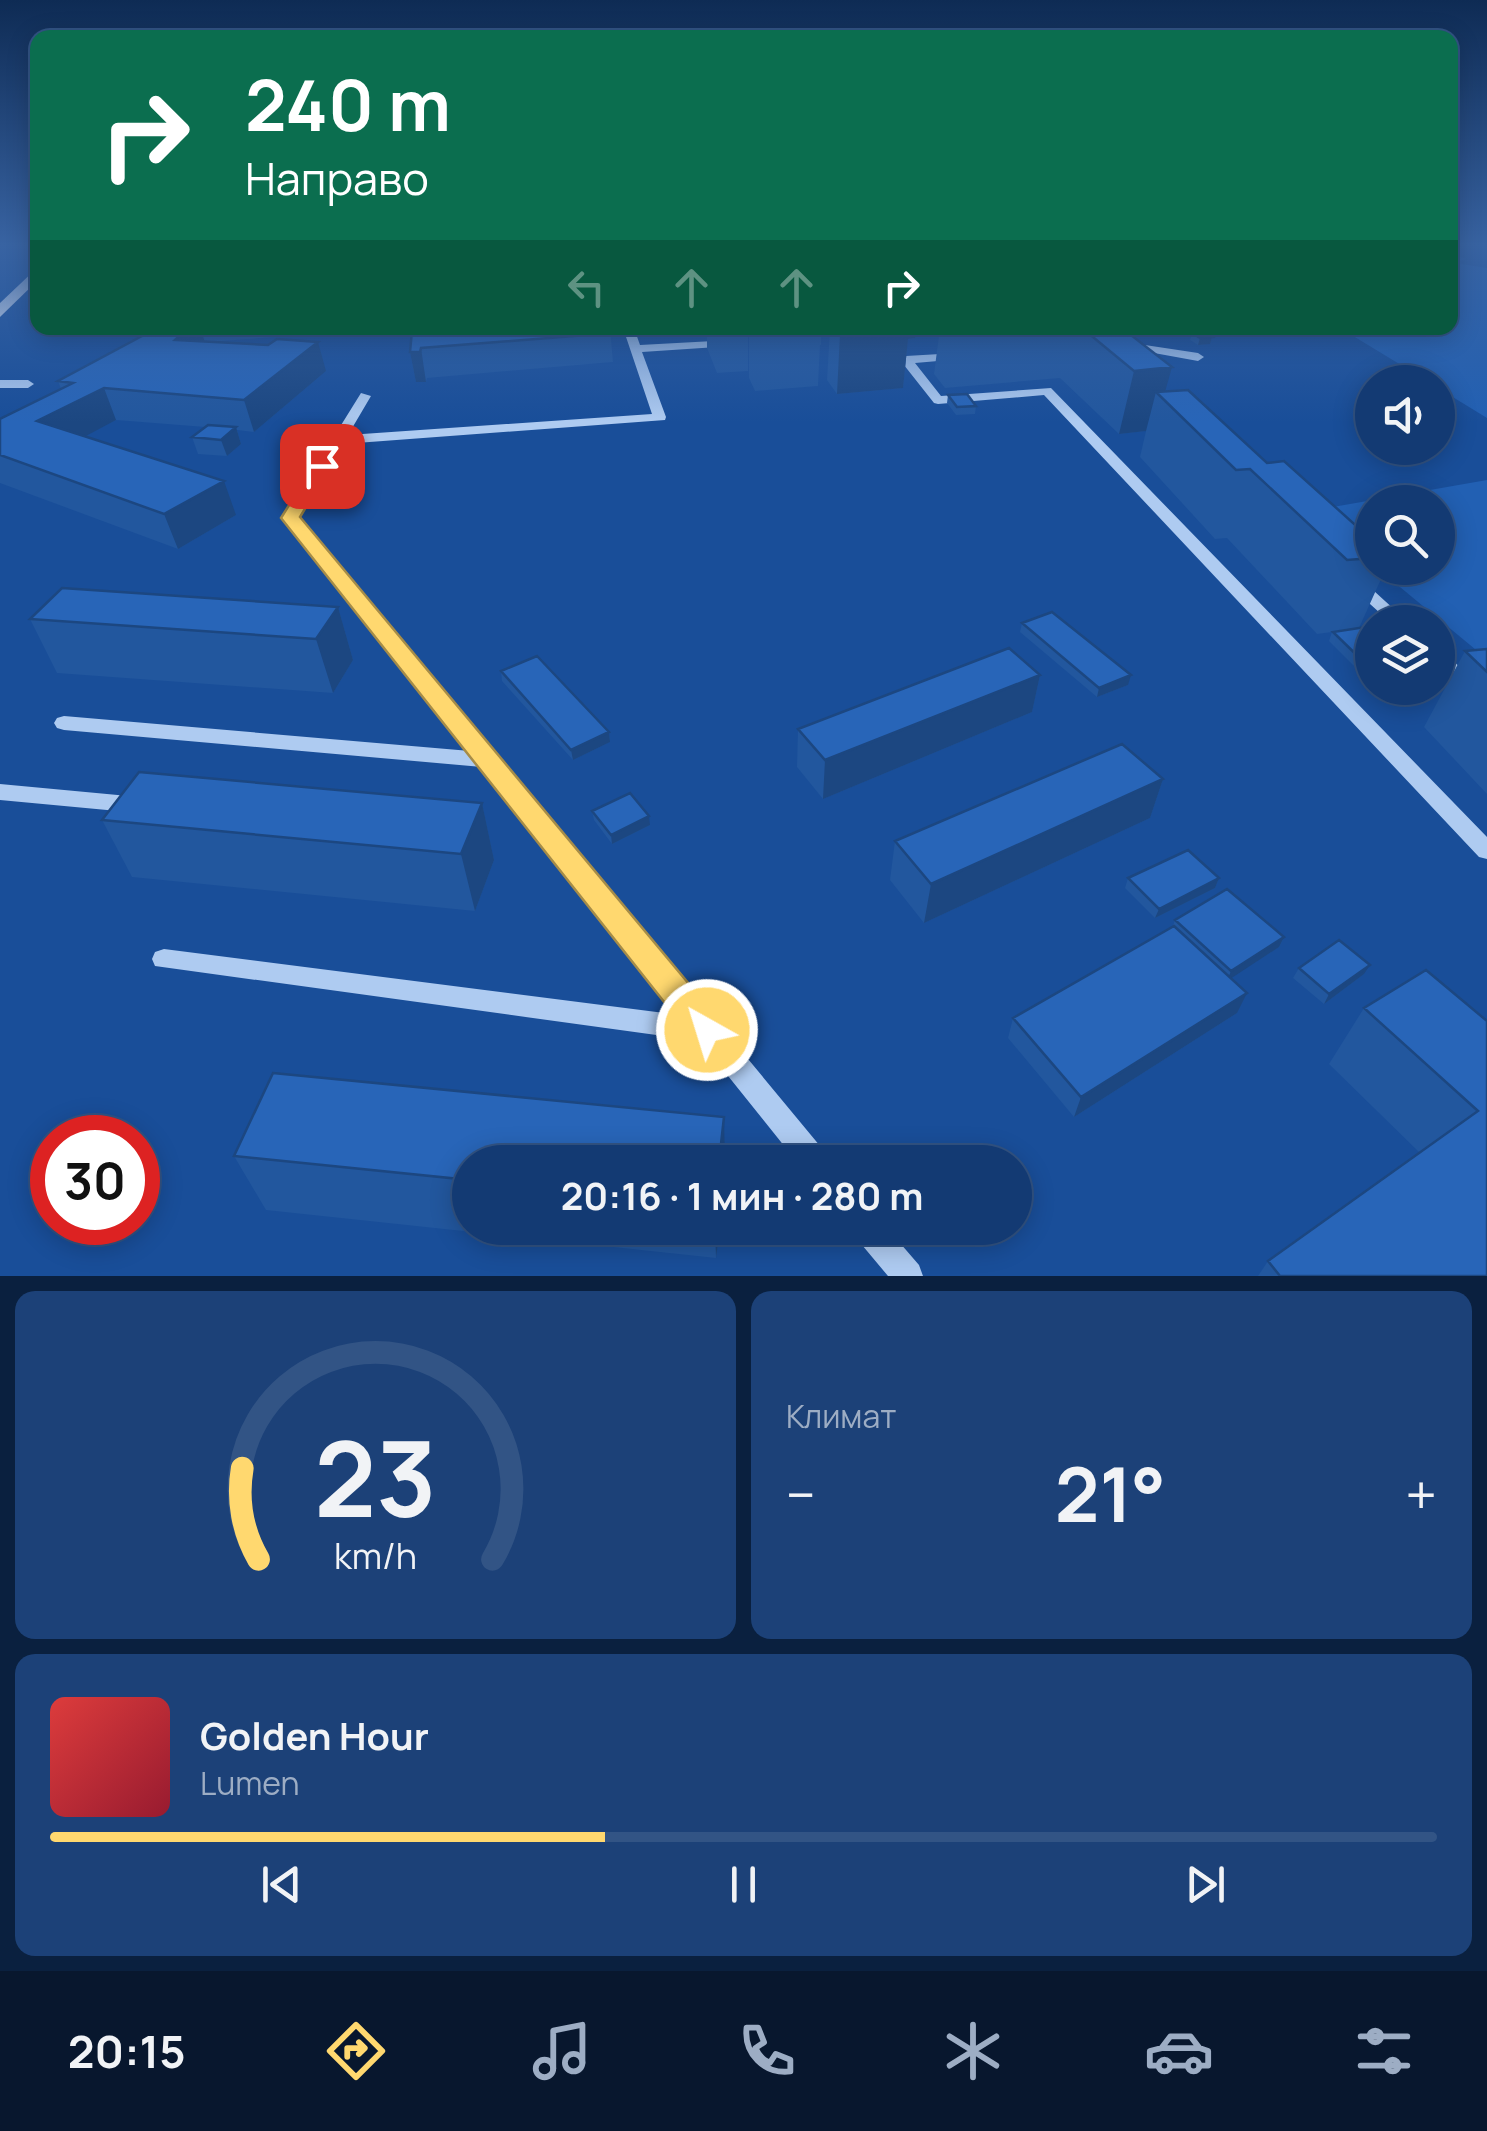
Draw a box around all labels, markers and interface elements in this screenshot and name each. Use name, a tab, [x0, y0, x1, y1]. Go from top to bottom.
text: 240 m	[245, 56, 451, 152]
icon: right	[80, 70, 210, 200]
text: Направо	[245, 147, 429, 209]
icon: left	[559, 260, 614, 315]
icon: ahead	[664, 260, 719, 315]
icon: ahead	[769, 260, 824, 315]
icon: right	[874, 260, 929, 315]
map controls	[1355, 365, 1455, 705]
button: sound	[1355, 365, 1455, 465]
pin	[280, 424, 365, 509]
icon: arrive	[295, 439, 350, 494]
button: search	[1355, 485, 1455, 585]
button: layers	[1355, 605, 1455, 705]
position arrow	[655, 978, 759, 1082]
speed limit sign: 30	[30, 1115, 160, 1245]
text: 20:16 · 1 мин · 280 m	[561, 1169, 923, 1221]
text: Климат	[786, 1394, 896, 1438]
text: 23	[314, 1406, 437, 1548]
text: 21°	[1055, 1442, 1166, 1545]
text: −	[786, 1456, 816, 1532]
text: +	[1405, 1456, 1437, 1532]
text: km/h	[334, 1531, 417, 1580]
text: Golden Hour	[200, 1709, 429, 1761]
text: Lumen	[200, 1761, 300, 1805]
icon: previous	[254, 1857, 309, 1912]
icon: pause	[716, 1857, 771, 1912]
icon: next	[1178, 1857, 1233, 1912]
icon: directions	[321, 2016, 391, 2086]
icon: music	[527, 2016, 597, 2086]
icon: phone	[732, 2016, 802, 2086]
icon: climate	[938, 2016, 1008, 2086]
icon: car	[1144, 2016, 1214, 2086]
icon: filters	[1349, 2016, 1419, 2086]
text: 20:15	[68, 2020, 186, 2082]

